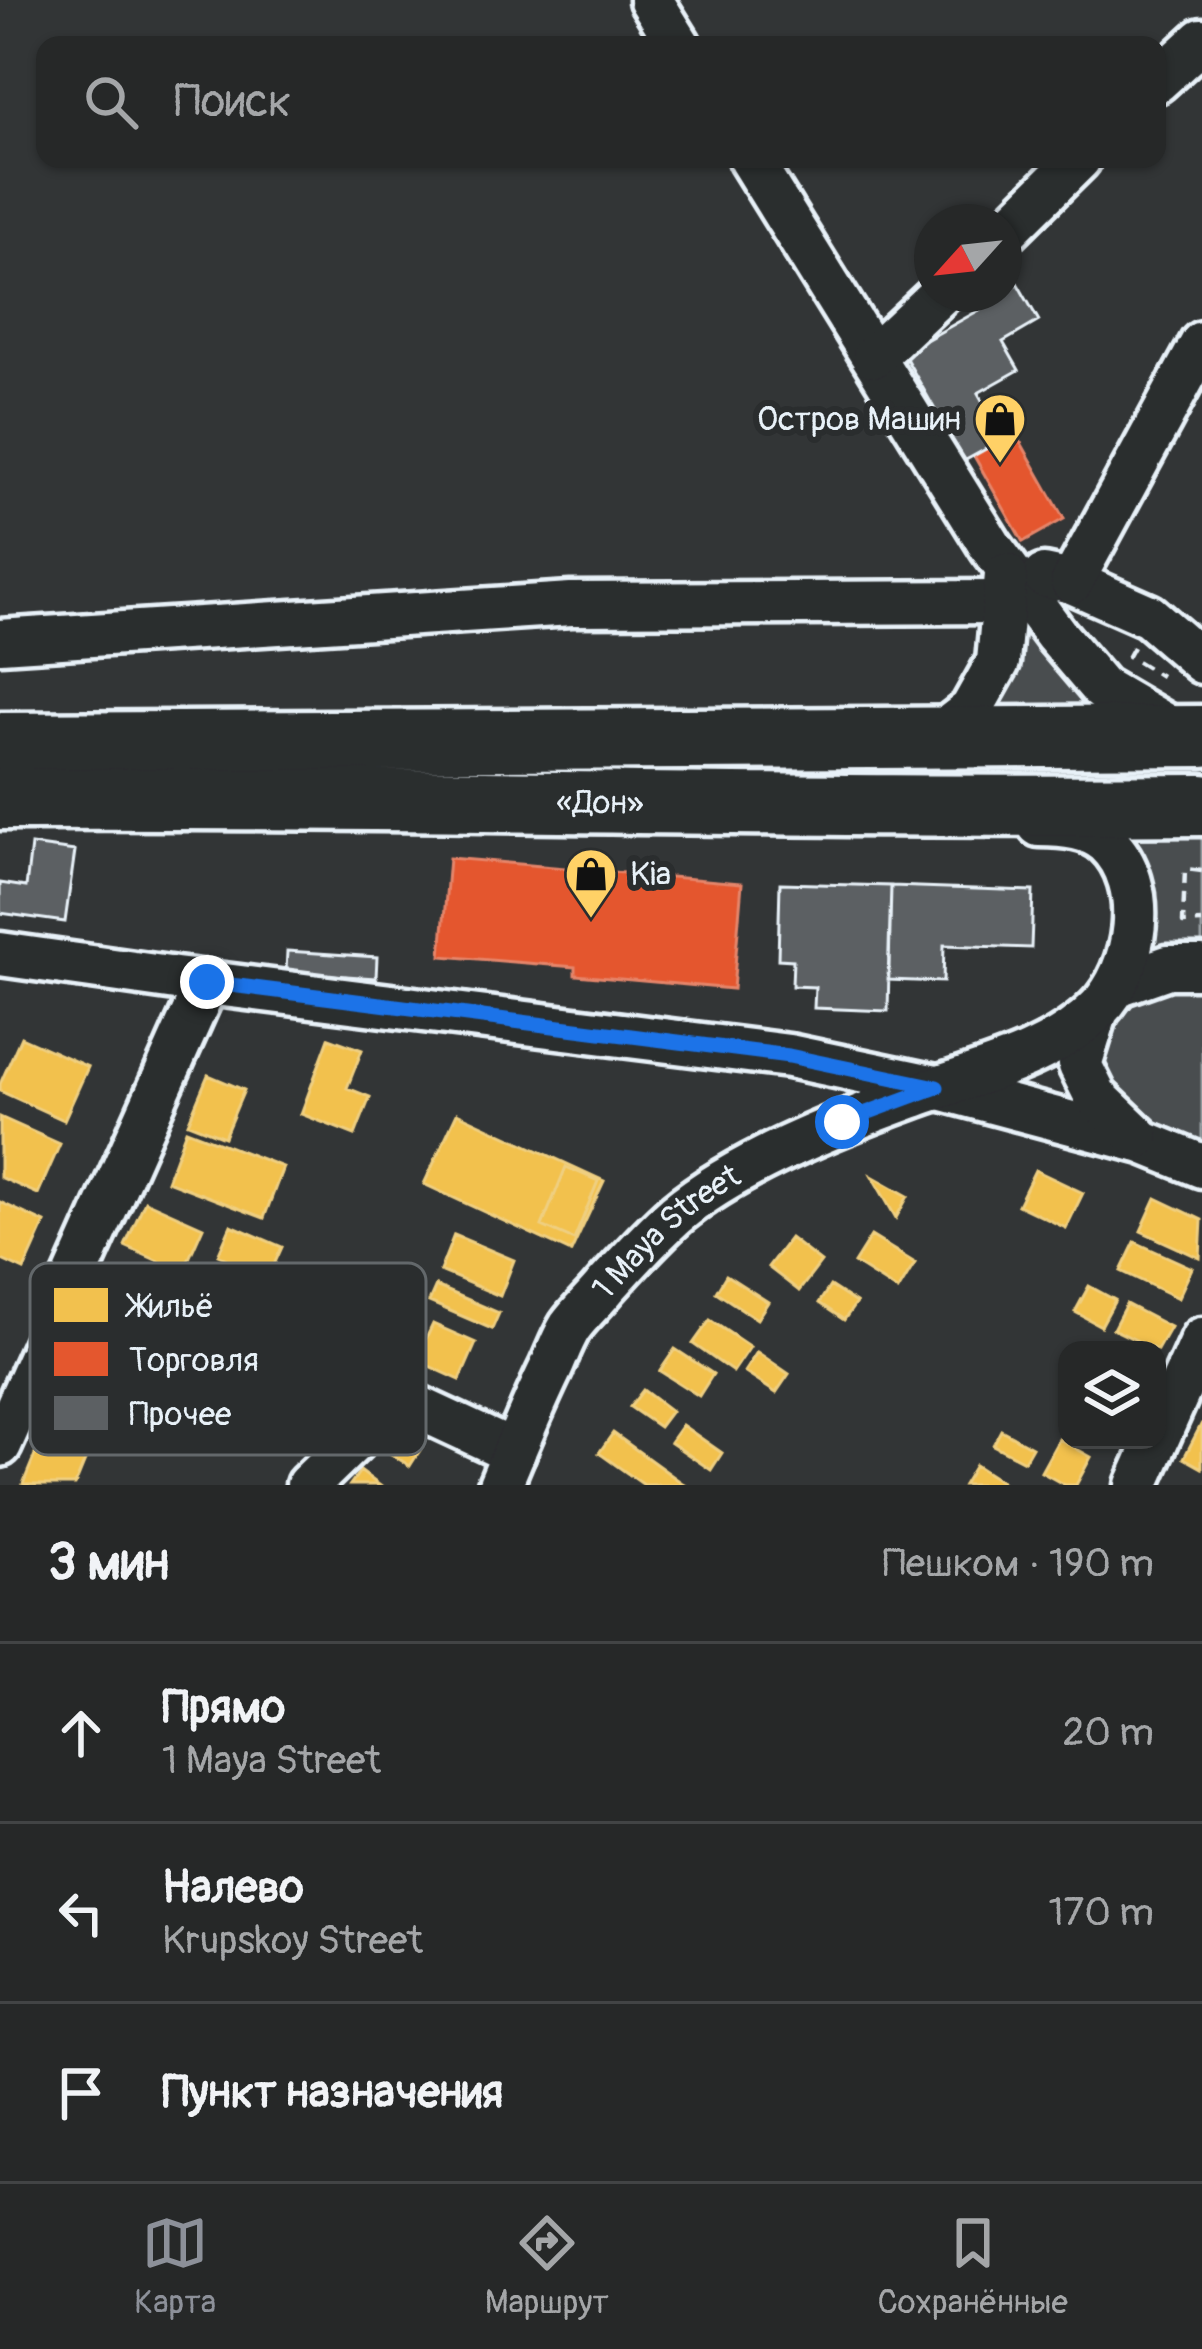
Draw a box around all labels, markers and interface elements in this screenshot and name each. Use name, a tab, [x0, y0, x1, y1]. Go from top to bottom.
search box	[36, 36, 1166, 168]
icon: search	[78, 69, 144, 135]
text: Поиск	[174, 74, 291, 130]
north arrow	[914, 204, 1022, 312]
shop icon: Остров Машин	[972, 391, 1028, 465]
place label: Остров Машин	[757, 399, 961, 440]
street label: «Дон»	[556, 781, 644, 823]
shop icon: Kia	[563, 846, 619, 920]
place label: Kia	[630, 854, 671, 895]
route end	[180, 955, 234, 1009]
route start	[815, 1095, 869, 1149]
street label: 1 Maya Street	[583, 1155, 748, 1308]
legend	[30, 1263, 426, 1455]
text: Жильё	[124, 1286, 214, 1327]
text: Торговля	[129, 1340, 259, 1381]
map controls	[1058, 1341, 1166, 1449]
button: layers	[1058, 1341, 1166, 1449]
text: Прочее	[129, 1394, 231, 1435]
text: 3 мин	[48, 1531, 169, 1595]
text: Пешком · 190 m	[882, 1539, 1154, 1588]
text: Прямо	[162, 1680, 285, 1736]
icon: ahead	[48, 1700, 114, 1766]
text: 20 m	[1062, 1708, 1154, 1757]
text: 1 Maya Street	[162, 1736, 381, 1785]
text: Налево	[162, 1860, 304, 1916]
icon: left	[48, 1880, 114, 1946]
text: 170 m	[1048, 1888, 1154, 1937]
text: Krupskoy Street	[162, 1916, 423, 1965]
icon: arrive	[48, 2060, 114, 2126]
text: Пункт назначения	[162, 2065, 503, 2121]
tab: Карта	[134, 2210, 216, 2323]
tab: Маршрут	[485, 2210, 609, 2323]
tab: Сохранённые	[877, 2210, 1068, 2323]

